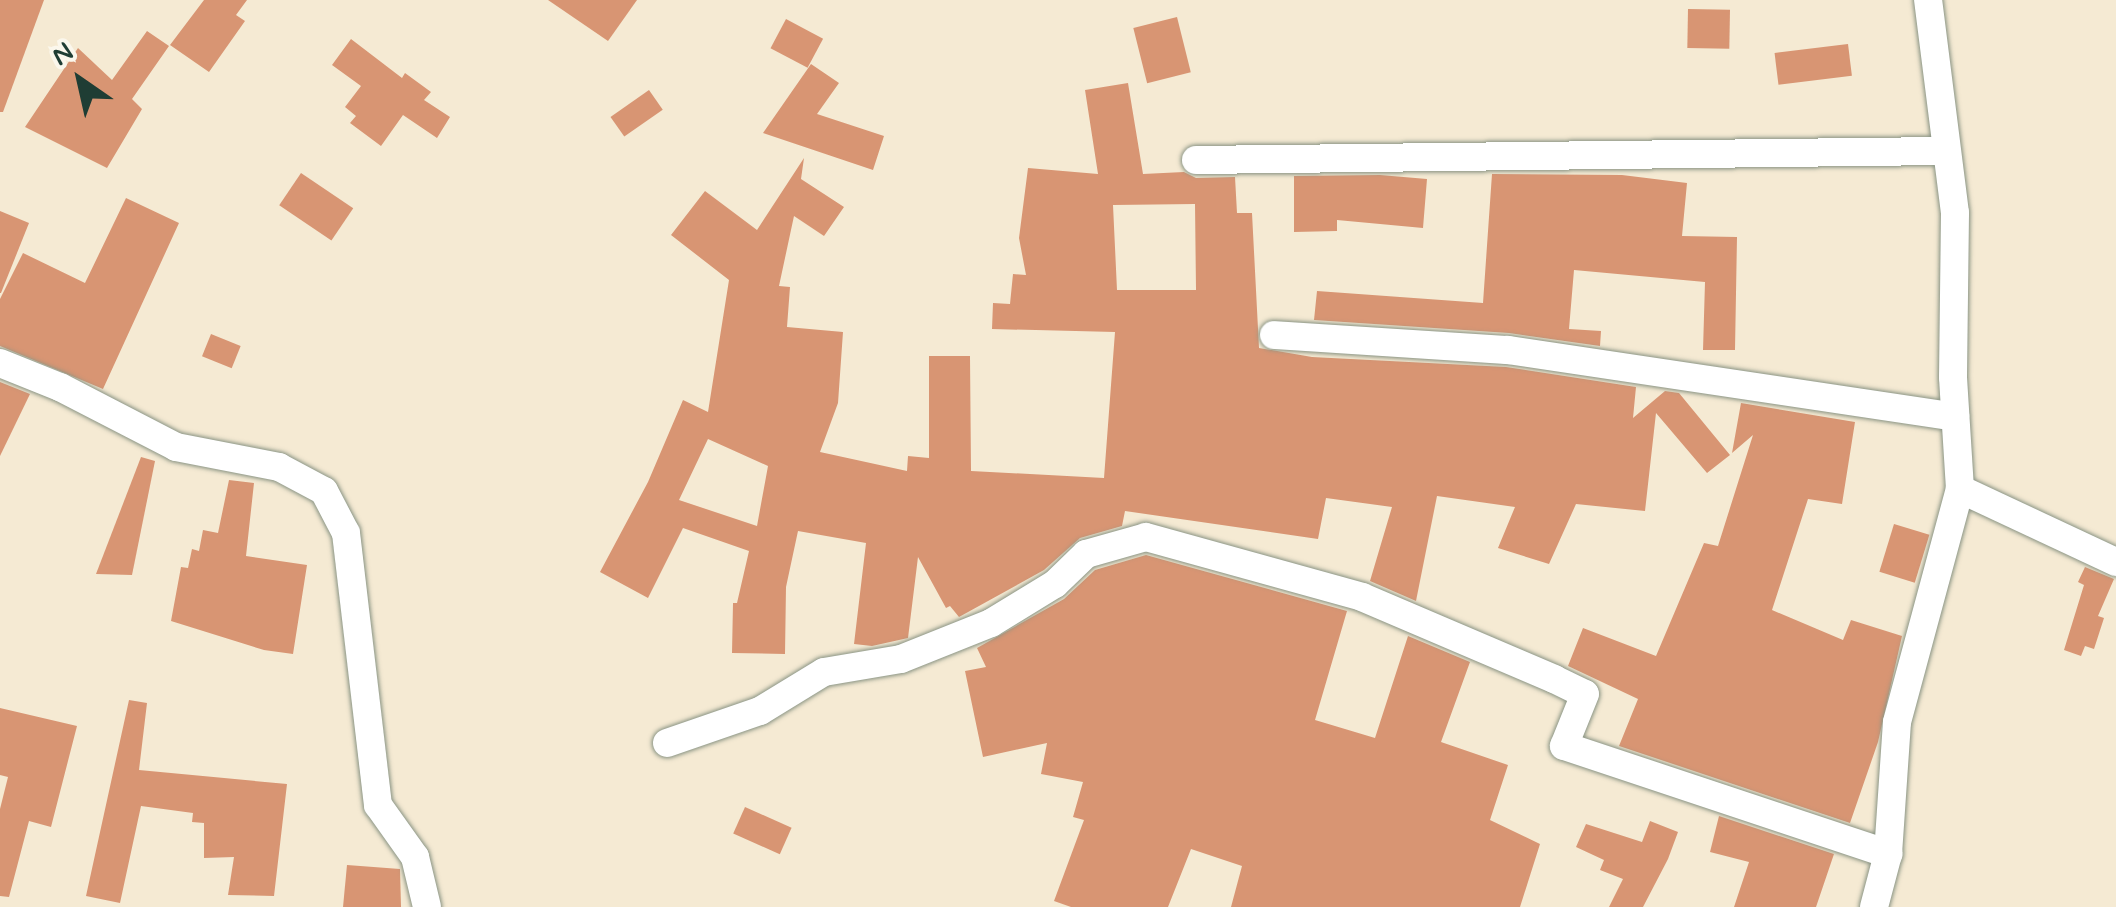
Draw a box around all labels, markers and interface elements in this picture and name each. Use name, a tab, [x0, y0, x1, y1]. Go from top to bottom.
north arrow	[30, 30, 130, 130]
text: N	[45, 34, 81, 75]

